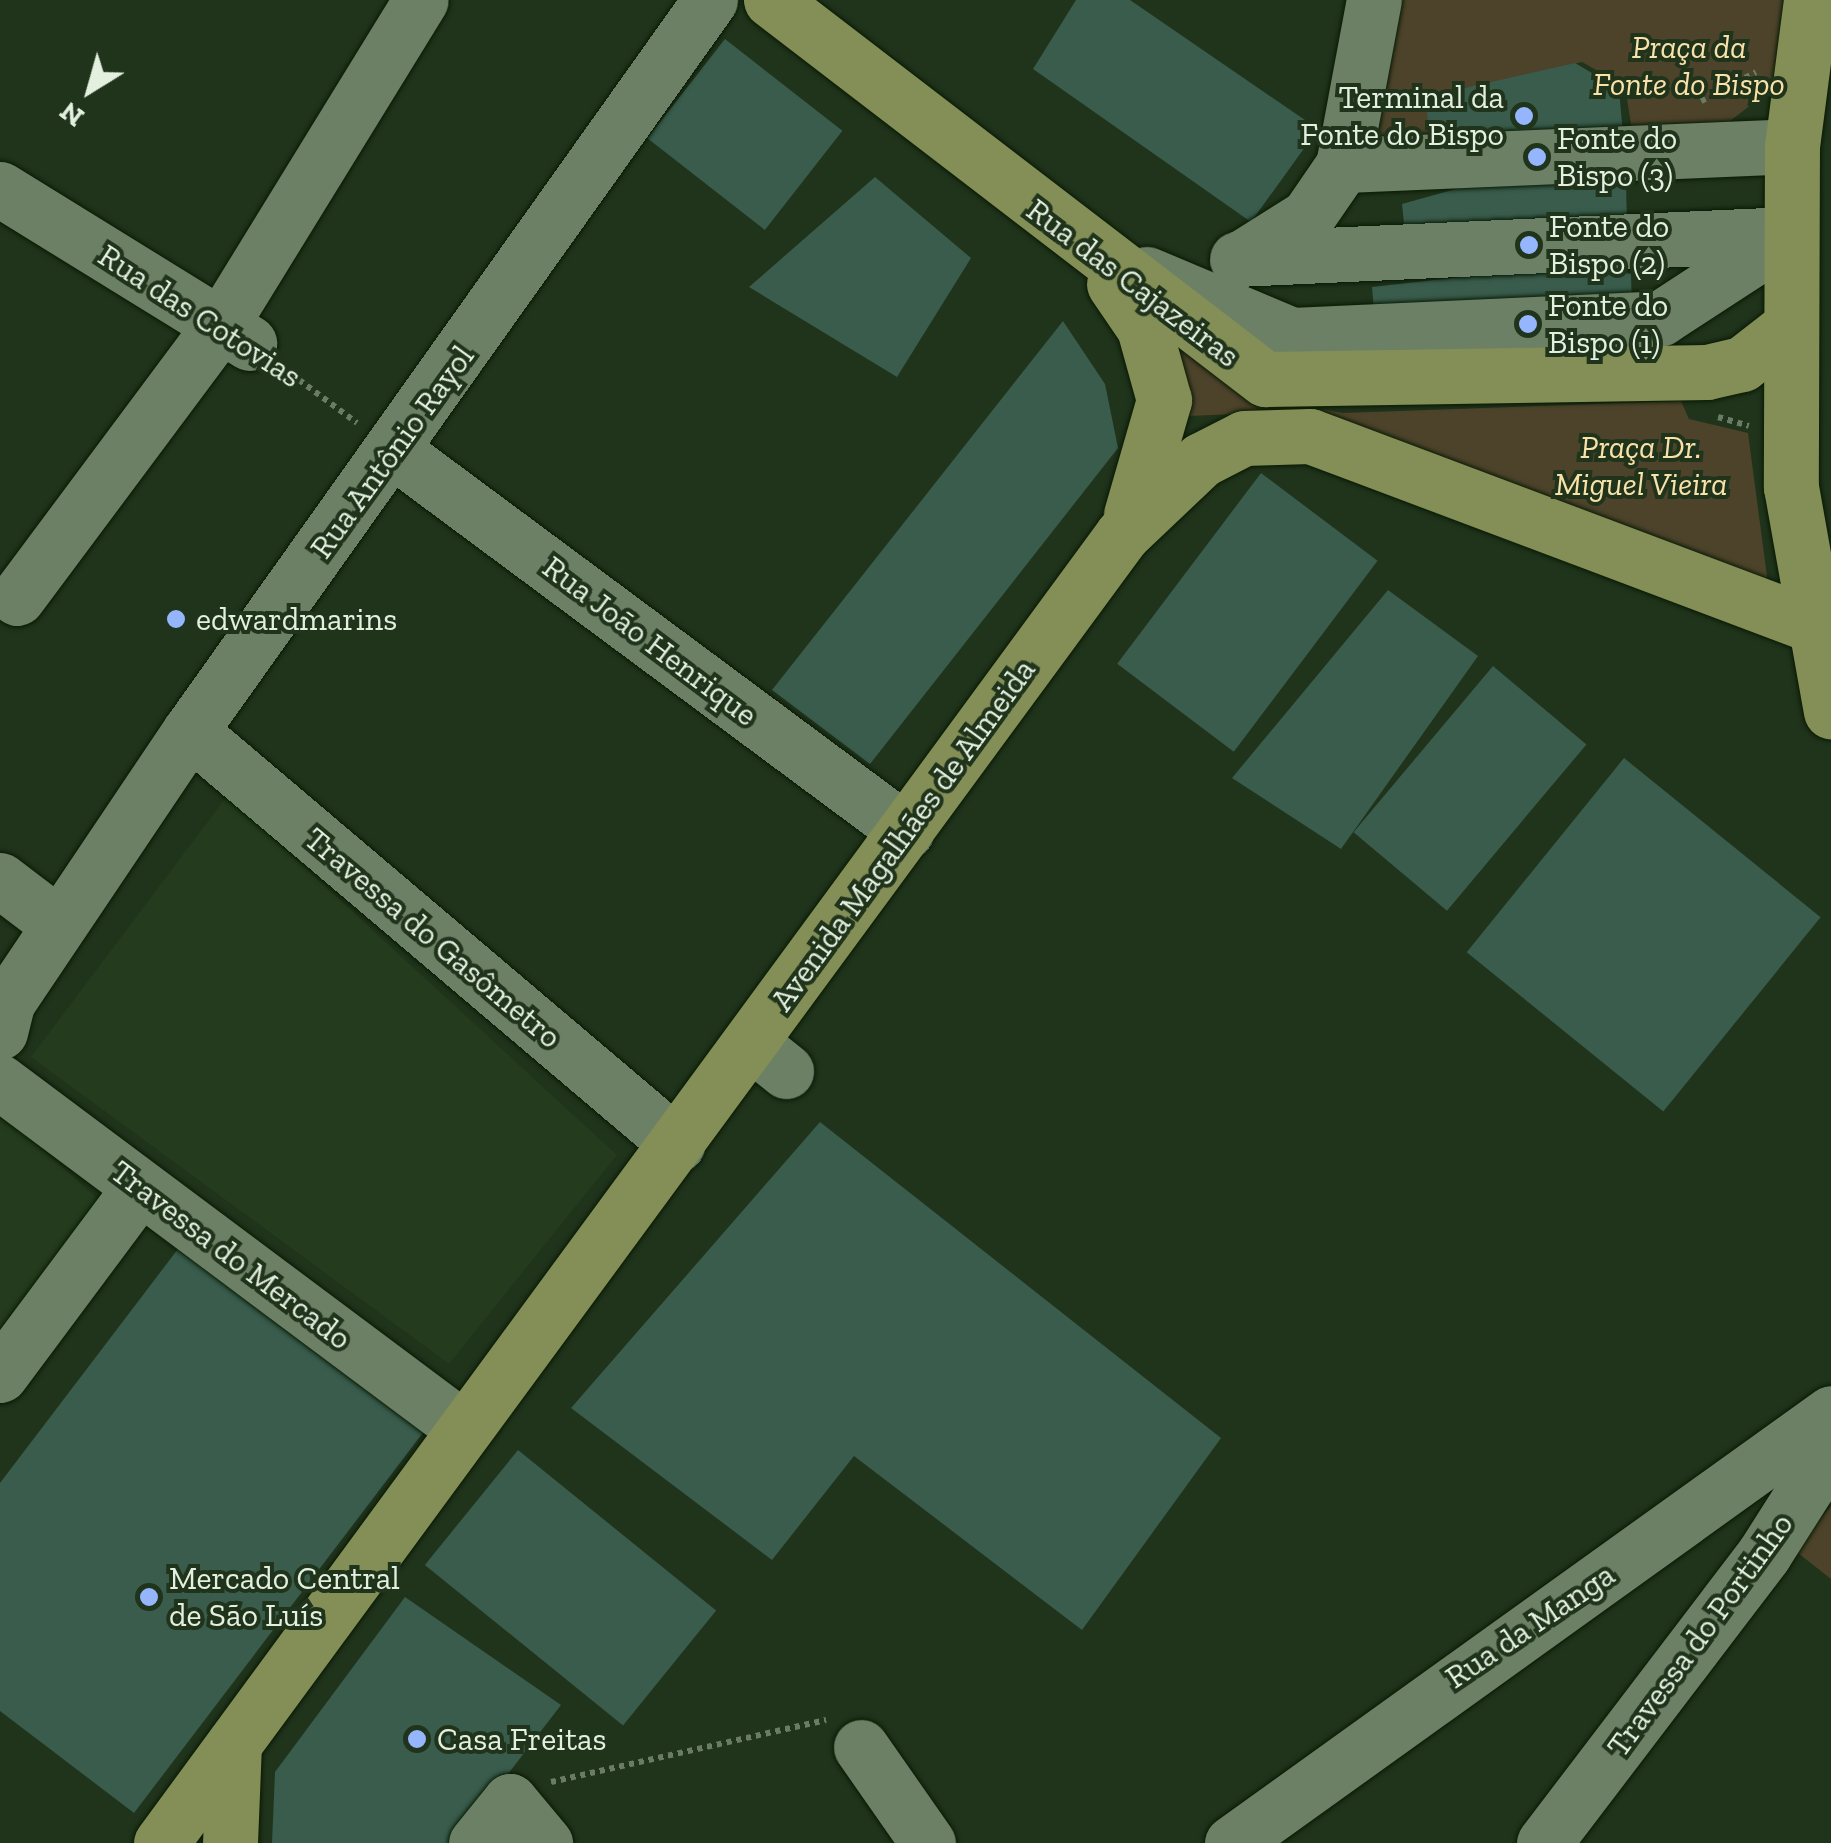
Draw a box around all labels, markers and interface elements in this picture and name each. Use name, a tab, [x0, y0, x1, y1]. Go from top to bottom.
park label: Praça da Fonte do Bispo	[1593, 29, 1785, 104]
north arrow	[40, 40, 140, 140]
place label: Terminal da Fonte do Bispo	[1300, 79, 1504, 154]
text: N	[53, 95, 90, 134]
marker: Terminal da Fonte do Bispo	[1513, 105, 1535, 127]
place label: Fonte do Bispo (3)	[1557, 120, 1677, 195]
marker: Fonte do Bispo (3)	[1526, 146, 1548, 168]
street label: Rua das Cajazeiras	[1019, 191, 1247, 375]
place label: Fonte do Bispo (2)	[1549, 208, 1669, 283]
marker: Fonte do Bispo (2)	[1518, 234, 1540, 256]
street label: Rua das Cotovias	[91, 236, 309, 396]
place label: Fonte do Bispo (1)	[1548, 287, 1668, 362]
marker: Fonte do Bispo (1)	[1517, 313, 1539, 335]
street label: Rua Antônio Rayol	[302, 338, 482, 566]
park label: Praça Dr. Miguel Vieira	[1554, 429, 1728, 504]
street label: Rua João Henrique	[535, 548, 765, 734]
place label: edwardmarins	[196, 600, 397, 638]
marker: edwardmarins	[165, 608, 187, 630]
street label: Avenida Magalhães de Almeida	[762, 651, 1044, 1019]
street label: Travessa do Gasômetro	[297, 820, 569, 1056]
street label: Travessa do Mercado	[103, 1152, 359, 1358]
street label: Travessa do Portinho	[1599, 1506, 1801, 1764]
street label: Rua da Manga	[1438, 1555, 1622, 1697]
place label: Mercado Central de São Luís	[169, 1560, 400, 1635]
marker: Mercado Central de São Luís	[138, 1586, 160, 1608]
place label: Casa Freitas	[437, 1720, 607, 1758]
marker: Casa Freitas	[406, 1728, 428, 1750]

